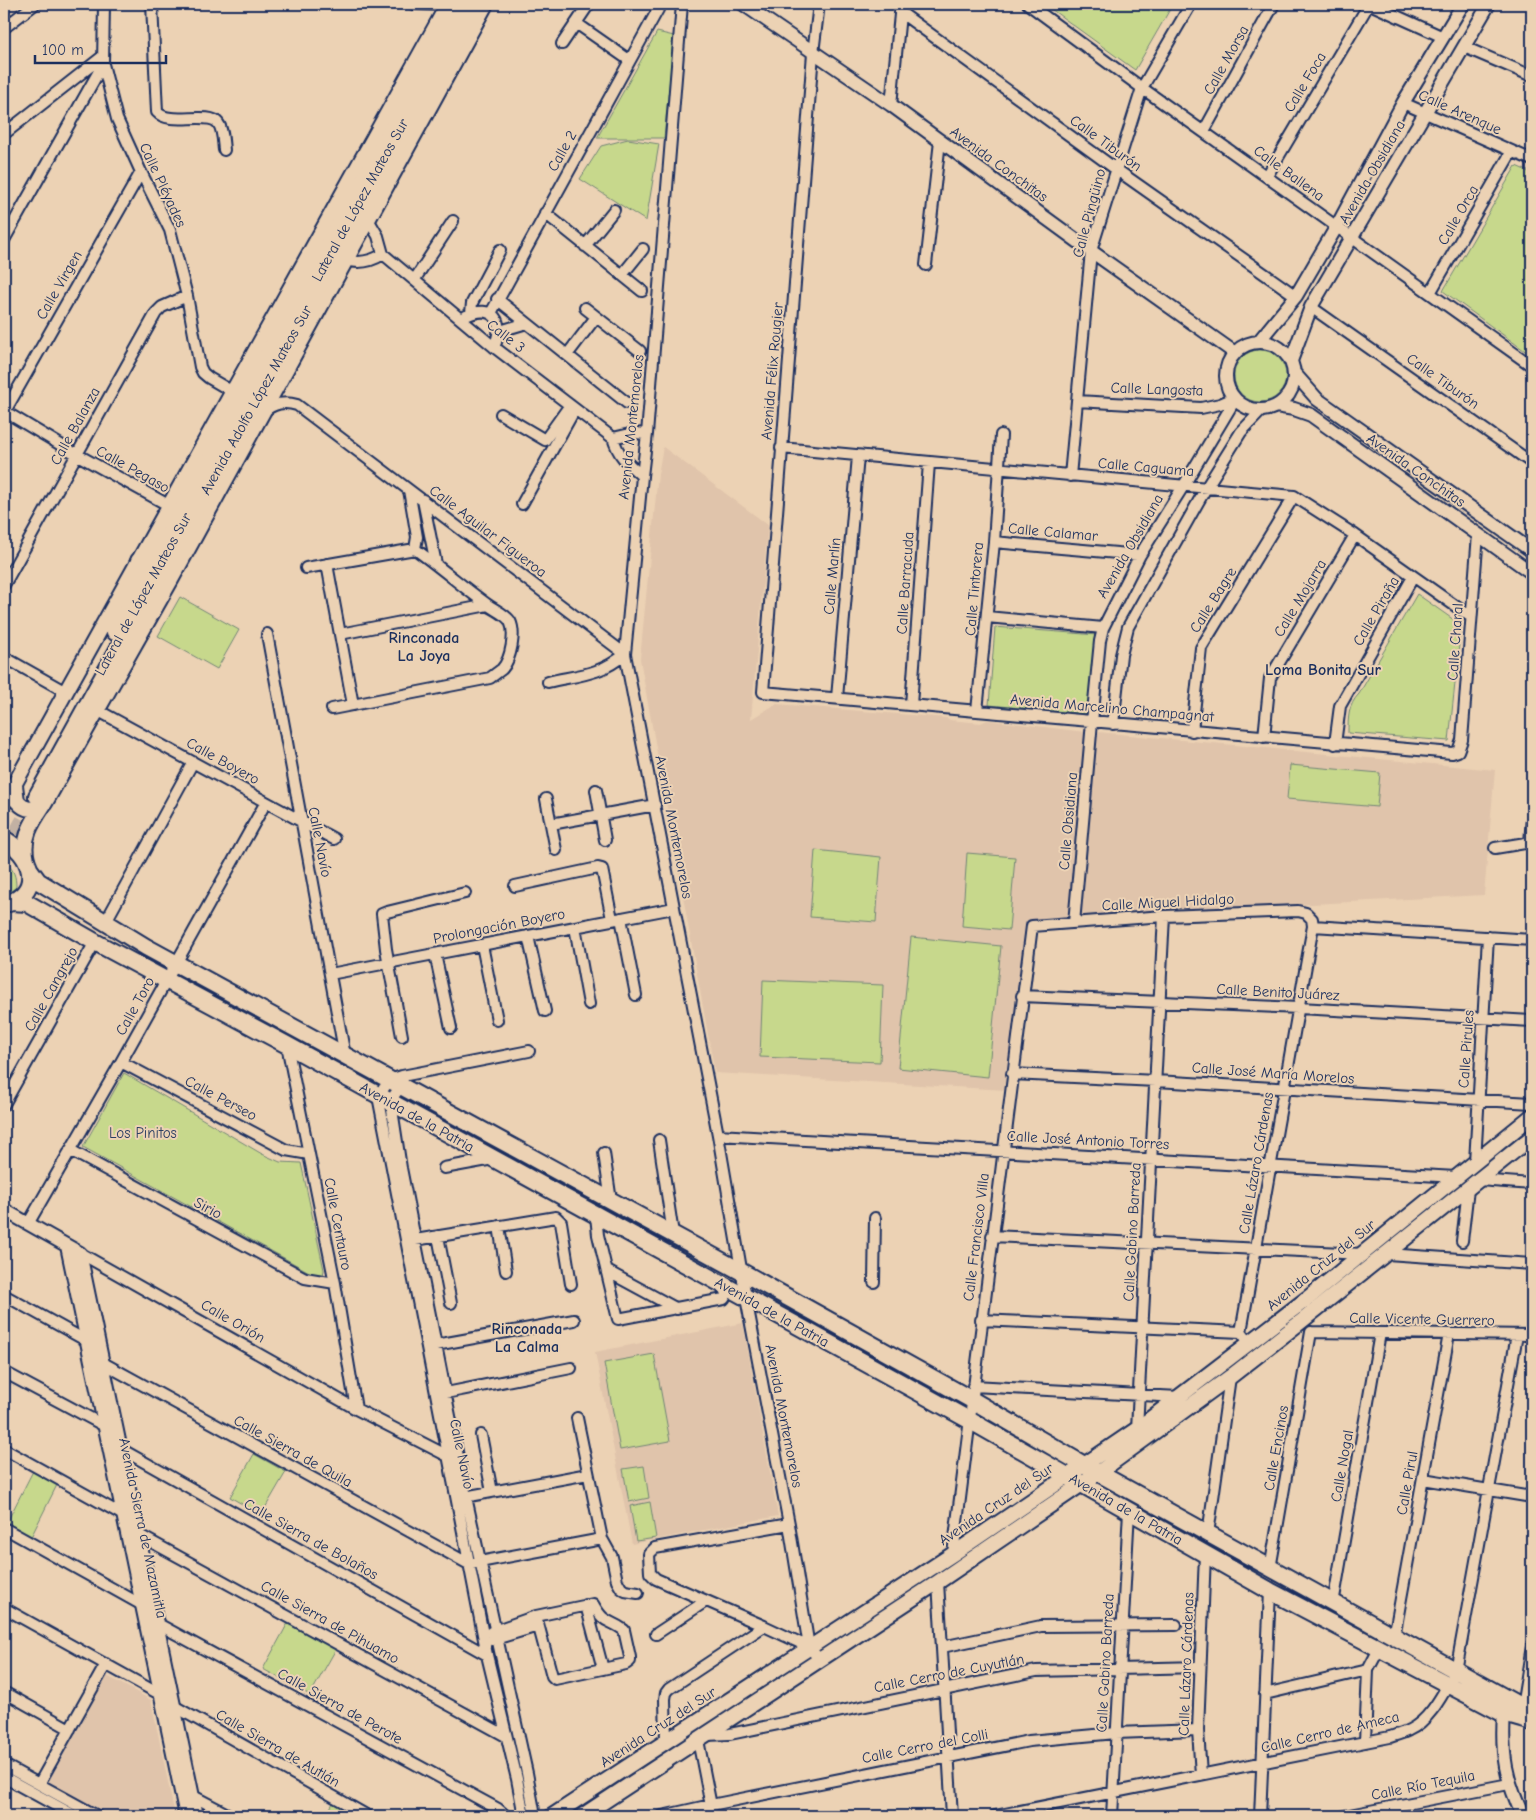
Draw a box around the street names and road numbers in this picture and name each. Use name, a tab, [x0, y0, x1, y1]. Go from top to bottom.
street label: Calle Morsa	[1200, 22, 1252, 98]
street label: Calle Foca	[1280, 49, 1330, 115]
street label: Calle Arenque	[1416, 86, 1505, 139]
street label: Calle Tiburón	[1066, 111, 1146, 175]
street label: Lateral de López Mateos Sur	[308, 115, 412, 285]
street label: Avenida Obsidiana	[1335, 117, 1409, 227]
street label: Avenida Conchitas	[947, 122, 1051, 206]
street label: Calle 2	[543, 127, 581, 175]
street label: Calle Pléyades	[136, 140, 190, 230]
street label: Calle Ballena	[1250, 141, 1328, 205]
street label: Calle Pingüino	[1068, 166, 1110, 259]
street label: Calle Orca	[1434, 182, 1482, 248]
street label: Calle Virgen	[32, 247, 86, 323]
street label: Avenida Félix Rougier	[757, 301, 787, 440]
street label: Avenida Adolfo López Mateos Sur	[196, 302, 316, 498]
street label: Calle 3	[483, 315, 529, 357]
street label: Calle Tiburón	[1403, 349, 1483, 413]
street label: Avenida Montemorelos	[614, 354, 648, 500]
street label: Calle Langosta	[1110, 378, 1204, 400]
street label: Calle Balanza	[46, 384, 104, 468]
street label: Avenida Conchitas	[1363, 429, 1469, 511]
street label: Calle Pegaso	[93, 441, 173, 497]
street label: Calle Caguama	[1097, 454, 1195, 480]
street label: Calle Aguilar Figueroa	[426, 481, 550, 581]
street label: Avenida Obsidiana	[1093, 491, 1167, 601]
street label: Lateral de López Mateos Sur	[91, 509, 195, 679]
street label: Calle Calamar	[1007, 519, 1099, 545]
street label: Calle Barracuda	[892, 531, 918, 635]
street label: Calle Marlín	[820, 537, 844, 615]
street label: Calle Tintorera	[961, 541, 987, 637]
street label: Calle Mojarra	[1270, 556, 1330, 640]
street label: Calle Bagre	[1186, 563, 1241, 636]
street label: Calle Piraña	[1349, 573, 1403, 649]
street label: Calle Charal	[1443, 603, 1467, 681]
street label: Avenida Marcelino Champagnat	[1009, 690, 1215, 726]
street label: Calle Boyero	[183, 734, 263, 788]
street label: Avenida Montemorelos	[651, 754, 697, 900]
street label: Calle Obsidiana	[1055, 771, 1081, 871]
street label: Calle Navío	[304, 805, 336, 879]
street label: Calle Miguel Hidalgo	[1101, 890, 1235, 914]
street label: Prolongación Boyero	[432, 904, 567, 948]
street label: Calle Cangrejo	[20, 944, 82, 1034]
street label: Calle Toro	[112, 974, 158, 1038]
street label: Calle Benito Juárez	[1216, 980, 1341, 1004]
street label: Calle Pirules	[1454, 1009, 1478, 1089]
street label: Calle José María Morelos	[1191, 1058, 1355, 1088]
street label: Calle Perseo	[182, 1072, 260, 1125]
street label: Avenida de la Patria	[357, 1078, 477, 1156]
street label: Calle Lázaro Cárdenas	[1235, 1091, 1277, 1235]
street label: Calle José Antonio Torres	[1006, 1127, 1170, 1153]
street label: Calle Gabino Barreda	[1119, 1162, 1145, 1302]
street label: Calle Francisco Villa	[959, 1172, 993, 1302]
street label: Calle Centauro	[320, 1176, 356, 1272]
street label: Sirio	[191, 1193, 225, 1223]
street label: Avenida Cruz del Sur	[1263, 1216, 1379, 1314]
street label: Avenida de la Patria	[712, 1273, 832, 1351]
street label: Calle Orión	[198, 1295, 268, 1347]
street label: Calle Vicente Guerrero	[1349, 1309, 1495, 1329]
street label: Avenida Montemorelos	[761, 1343, 807, 1489]
street label: Calle Encinos	[1260, 1404, 1292, 1492]
street label: Calle Sierra de Quila	[231, 1411, 355, 1491]
street label: Calle Navío	[446, 1417, 478, 1491]
street label: Calle Nogal	[1327, 1429, 1357, 1503]
street label: Avenida Sierra de Mazamitla	[115, 1436, 171, 1620]
street label: Calle Pirul	[1393, 1450, 1421, 1516]
street label: Avenida Cruz del Sur	[935, 1459, 1057, 1549]
street label: Avenida de la Patria	[1066, 1469, 1186, 1549]
street label: Calle Sierra de Bolaños	[241, 1495, 381, 1583]
street label: Calle Sierra de Pihuamo	[258, 1576, 403, 1668]
street label: Calle Lázaro Cárdenas	[1174, 1592, 1198, 1736]
street label: Calle Gabino Barreda	[1092, 1593, 1118, 1733]
street label: Calle Cerro de Cuyutlán	[872, 1650, 1026, 1696]
street label: Calle Sierra de Perote	[274, 1664, 406, 1748]
street label: Avenida Cruz del Sur	[597, 1683, 719, 1771]
street label: Calle Sierra de Autlán	[213, 1705, 343, 1791]
street label: Calle Cerro de Ameca	[1259, 1707, 1401, 1757]
street label: Calle Cerro del Colli	[860, 1725, 990, 1767]
street label: Calle Río Tequila	[1370, 1766, 1476, 1804]

